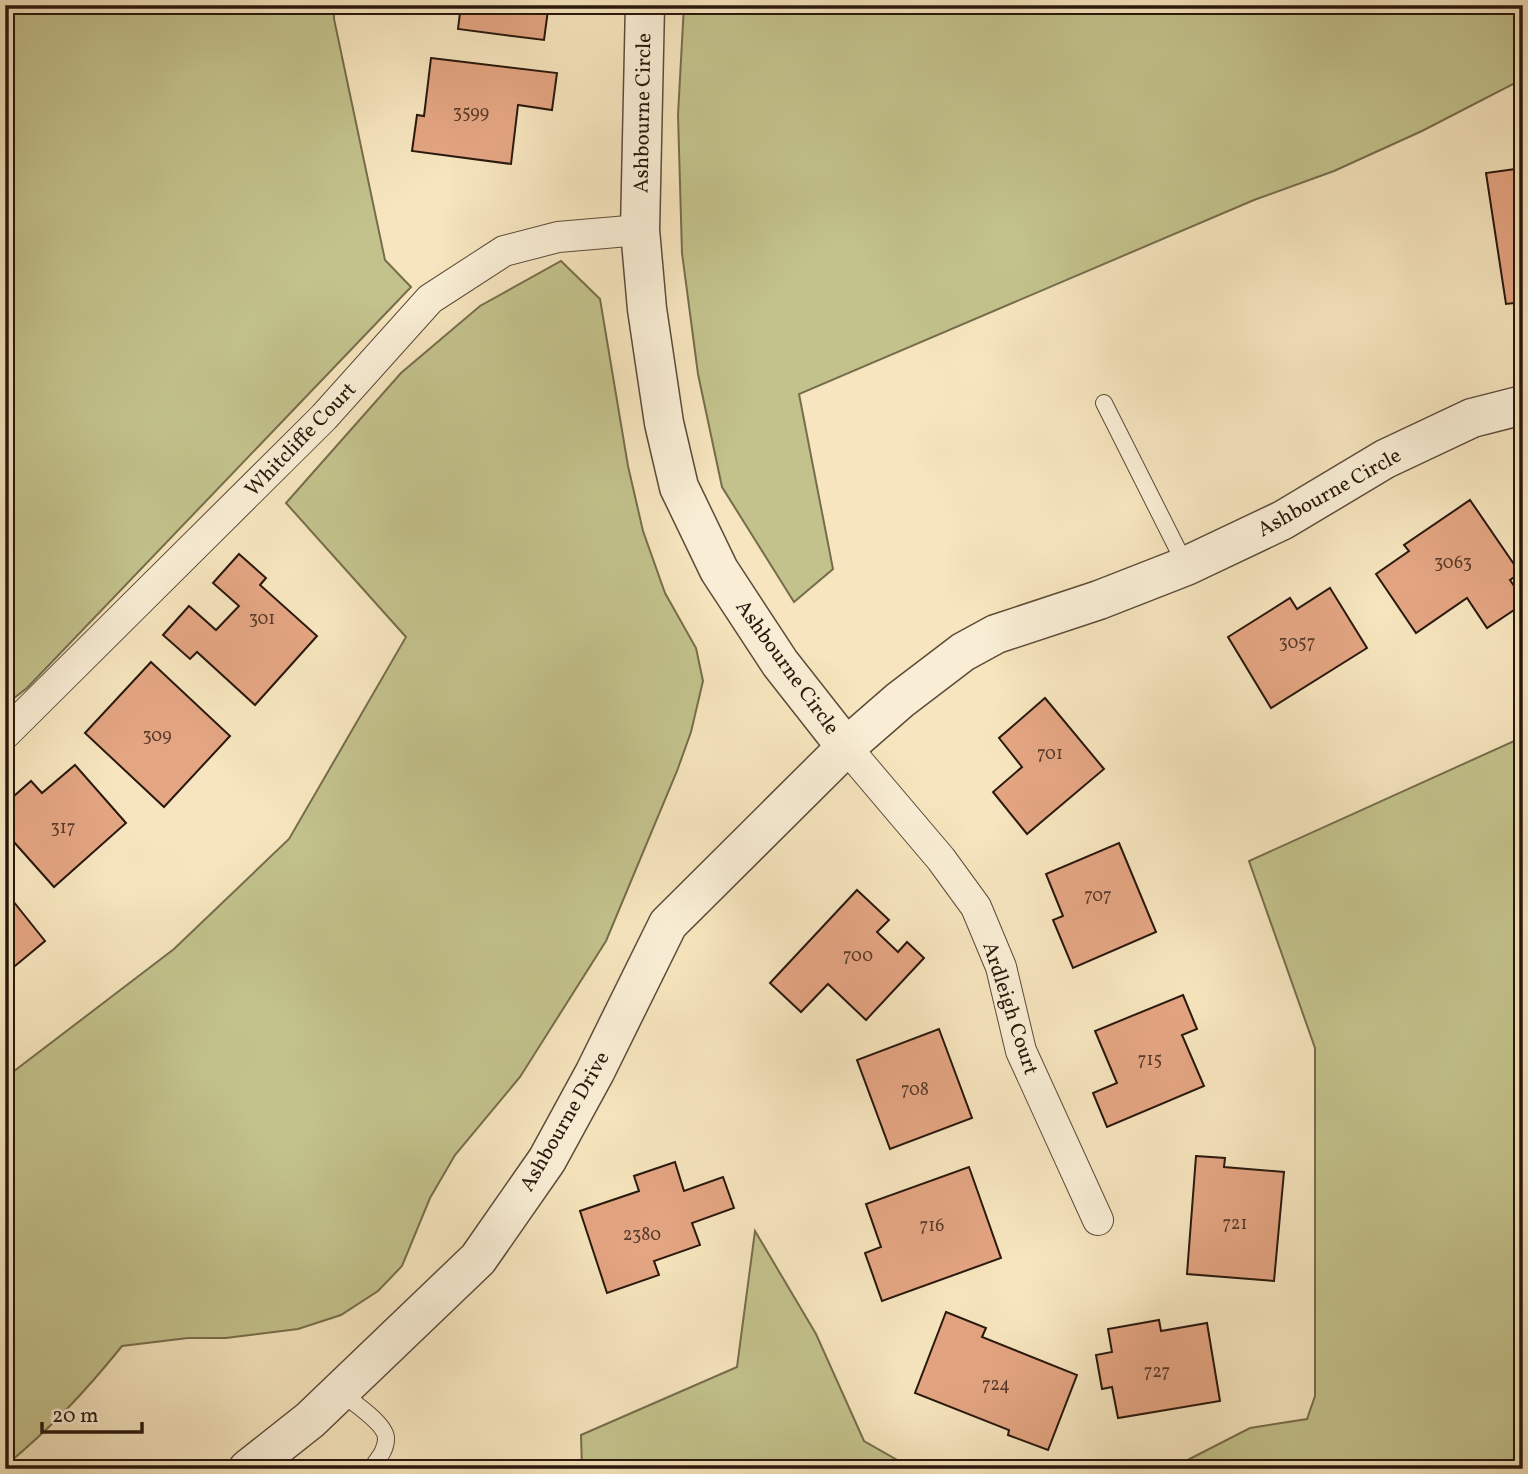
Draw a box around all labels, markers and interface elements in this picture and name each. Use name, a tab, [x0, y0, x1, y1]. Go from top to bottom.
street label: Ashbourne Circle	[628, 33, 659, 193]
house number: 3599	[453, 101, 489, 126]
street label: Whitcliffe Court	[239, 376, 363, 504]
street label: Ashbourne Circle	[1253, 442, 1407, 545]
house number: 3063	[1434, 551, 1472, 576]
street label: Ashbourne Circle	[728, 595, 846, 741]
house number: 301	[249, 607, 275, 632]
house number: 3057	[1279, 631, 1315, 656]
house number: 309	[142, 724, 172, 749]
house number: 701	[1037, 742, 1063, 767]
house number: 317	[51, 816, 75, 841]
house number: 707	[1084, 884, 1112, 909]
street label: Ardleigh Court	[974, 938, 1045, 1079]
house number: 700	[843, 944, 873, 969]
street label: Ashbourne Drive	[513, 1046, 617, 1197]
house number: 715	[1138, 1048, 1162, 1073]
house number: 708	[901, 1078, 929, 1103]
house number: 721	[1222, 1212, 1248, 1237]
house number: 716	[920, 1214, 944, 1239]
house number: 2380	[623, 1223, 661, 1248]
house number: 727	[1144, 1360, 1170, 1385]
house number: 724	[982, 1373, 1010, 1398]
scale bar	[42, 1390, 142, 1434]
text: 20 m	[52, 1402, 98, 1431]

